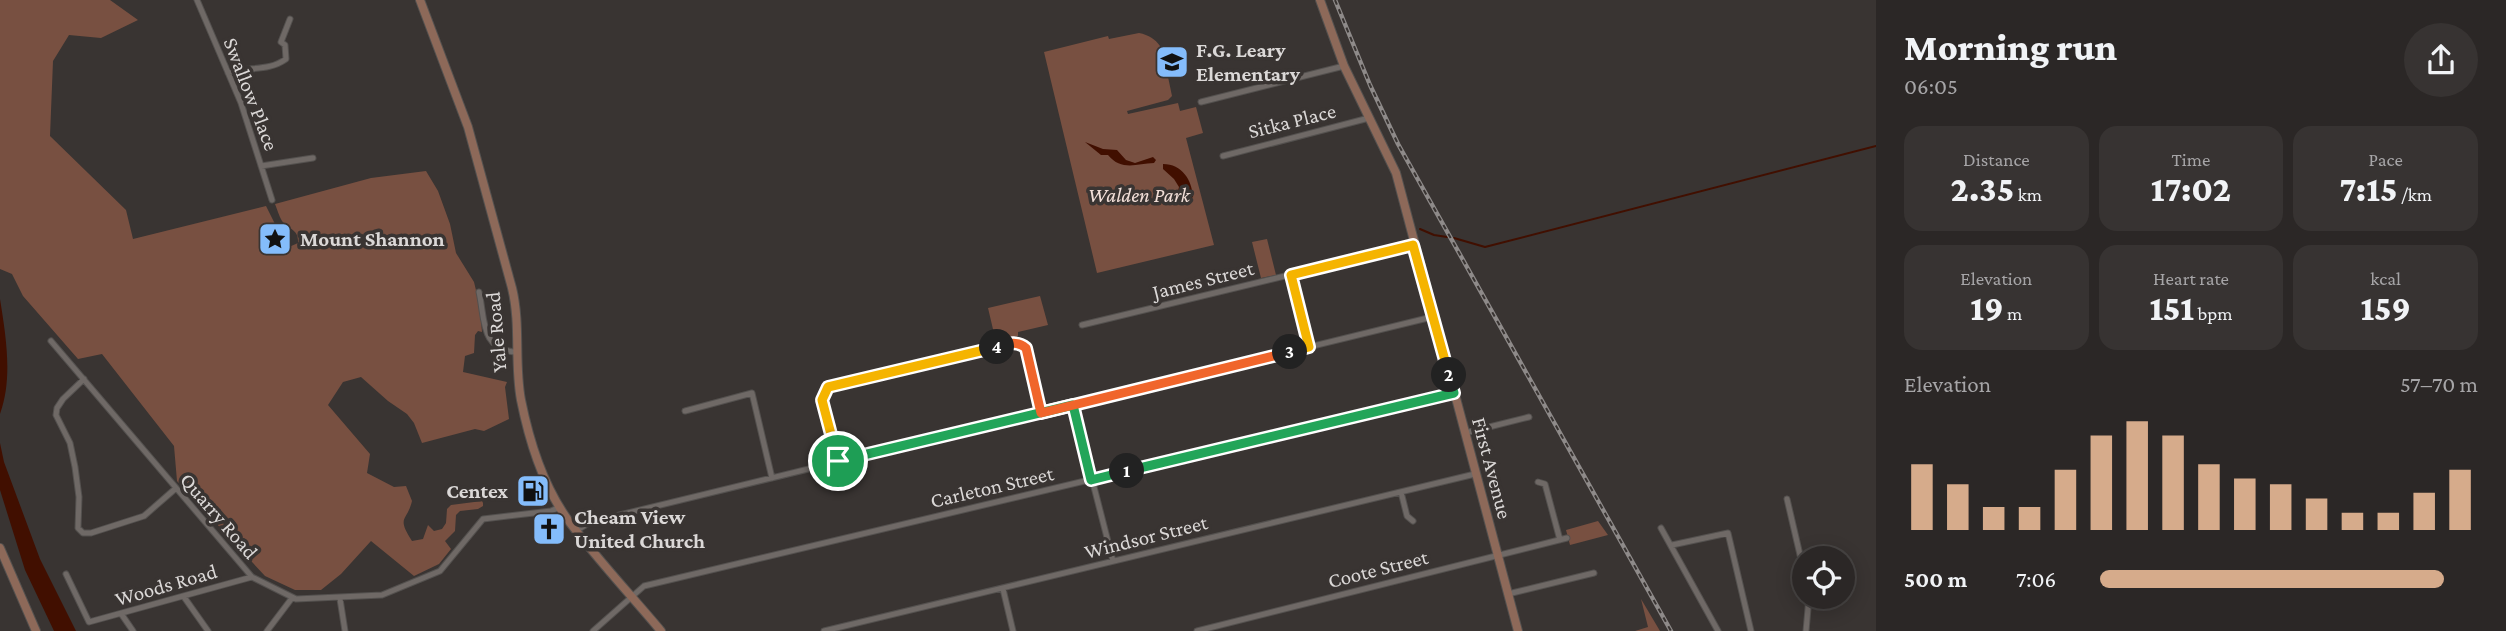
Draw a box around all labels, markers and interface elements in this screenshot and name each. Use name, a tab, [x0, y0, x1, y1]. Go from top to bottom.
button: share	[2404, 23, 2478, 97]
text: Morning run	[1904, 26, 2117, 68]
street label: Swallow Place	[218, 34, 284, 154]
place label: F.G. Leary Elementary	[1196, 38, 1301, 86]
school or university icon: F.G. Leary Elementary	[1153, 43, 1191, 81]
text: 06:05	[1904, 73, 1958, 99]
street label: Sitka Place	[1246, 99, 1338, 143]
text: Distance	[1963, 149, 2030, 170]
text: Time	[2172, 149, 2210, 170]
text: Pace	[2369, 149, 2403, 170]
text: 2.35	[1951, 170, 2014, 209]
text: 17:02	[2151, 170, 2231, 209]
text: 7:15	[2339, 170, 2397, 209]
park label: Walden Park	[1088, 183, 1191, 207]
text: km	[2014, 184, 2042, 205]
text: /km	[2397, 184, 2432, 205]
place icon: Mount Shannon	[256, 220, 294, 258]
place label: Mount Shannon	[300, 227, 445, 251]
street label: James Street	[1148, 256, 1257, 305]
text: Elevation	[1960, 268, 2032, 289]
text: Heart rate	[2153, 268, 2229, 289]
text: kcal	[2370, 268, 2401, 289]
text: 19	[1970, 289, 2004, 328]
text: 151	[2149, 289, 2194, 328]
text: 159	[2360, 289, 2411, 328]
street label: Yale Road	[481, 291, 511, 373]
text: m	[2004, 303, 2022, 324]
text: bpm	[2194, 303, 2233, 324]
pin: 4	[979, 330, 1014, 364]
pin: 3	[1272, 334, 1308, 370]
text: 4	[991, 336, 1002, 357]
text: 3	[1285, 341, 1294, 362]
pin: 2	[1432, 358, 1466, 392]
text: 2	[1444, 364, 1453, 385]
text: Elevation	[1904, 371, 1991, 397]
text: 57–70 m	[2400, 371, 2478, 397]
street label: First Avenue	[1467, 415, 1517, 521]
pin	[808, 431, 868, 491]
icon: arrive	[819, 442, 857, 480]
pin: 1	[1110, 454, 1144, 489]
text: 1	[1123, 460, 1130, 481]
street label: Carleton Street	[928, 461, 1057, 513]
street label: Quarry Road	[175, 468, 263, 564]
fuel station icon: Centex	[514, 472, 552, 510]
place label: Centex	[446, 479, 508, 503]
place label: Cheam View United Church	[574, 505, 705, 553]
church icon: Cheam View United Church	[530, 510, 568, 548]
street label: Windsor Street	[1082, 510, 1211, 564]
street label: Coote Street	[1325, 545, 1432, 593]
map controls	[1792, 546, 1855, 609]
button: locate	[1792, 546, 1855, 609]
street label: Woods Road	[112, 559, 220, 611]
text: 500 m	[1904, 566, 1967, 592]
text: 7:06	[2016, 566, 2056, 592]

